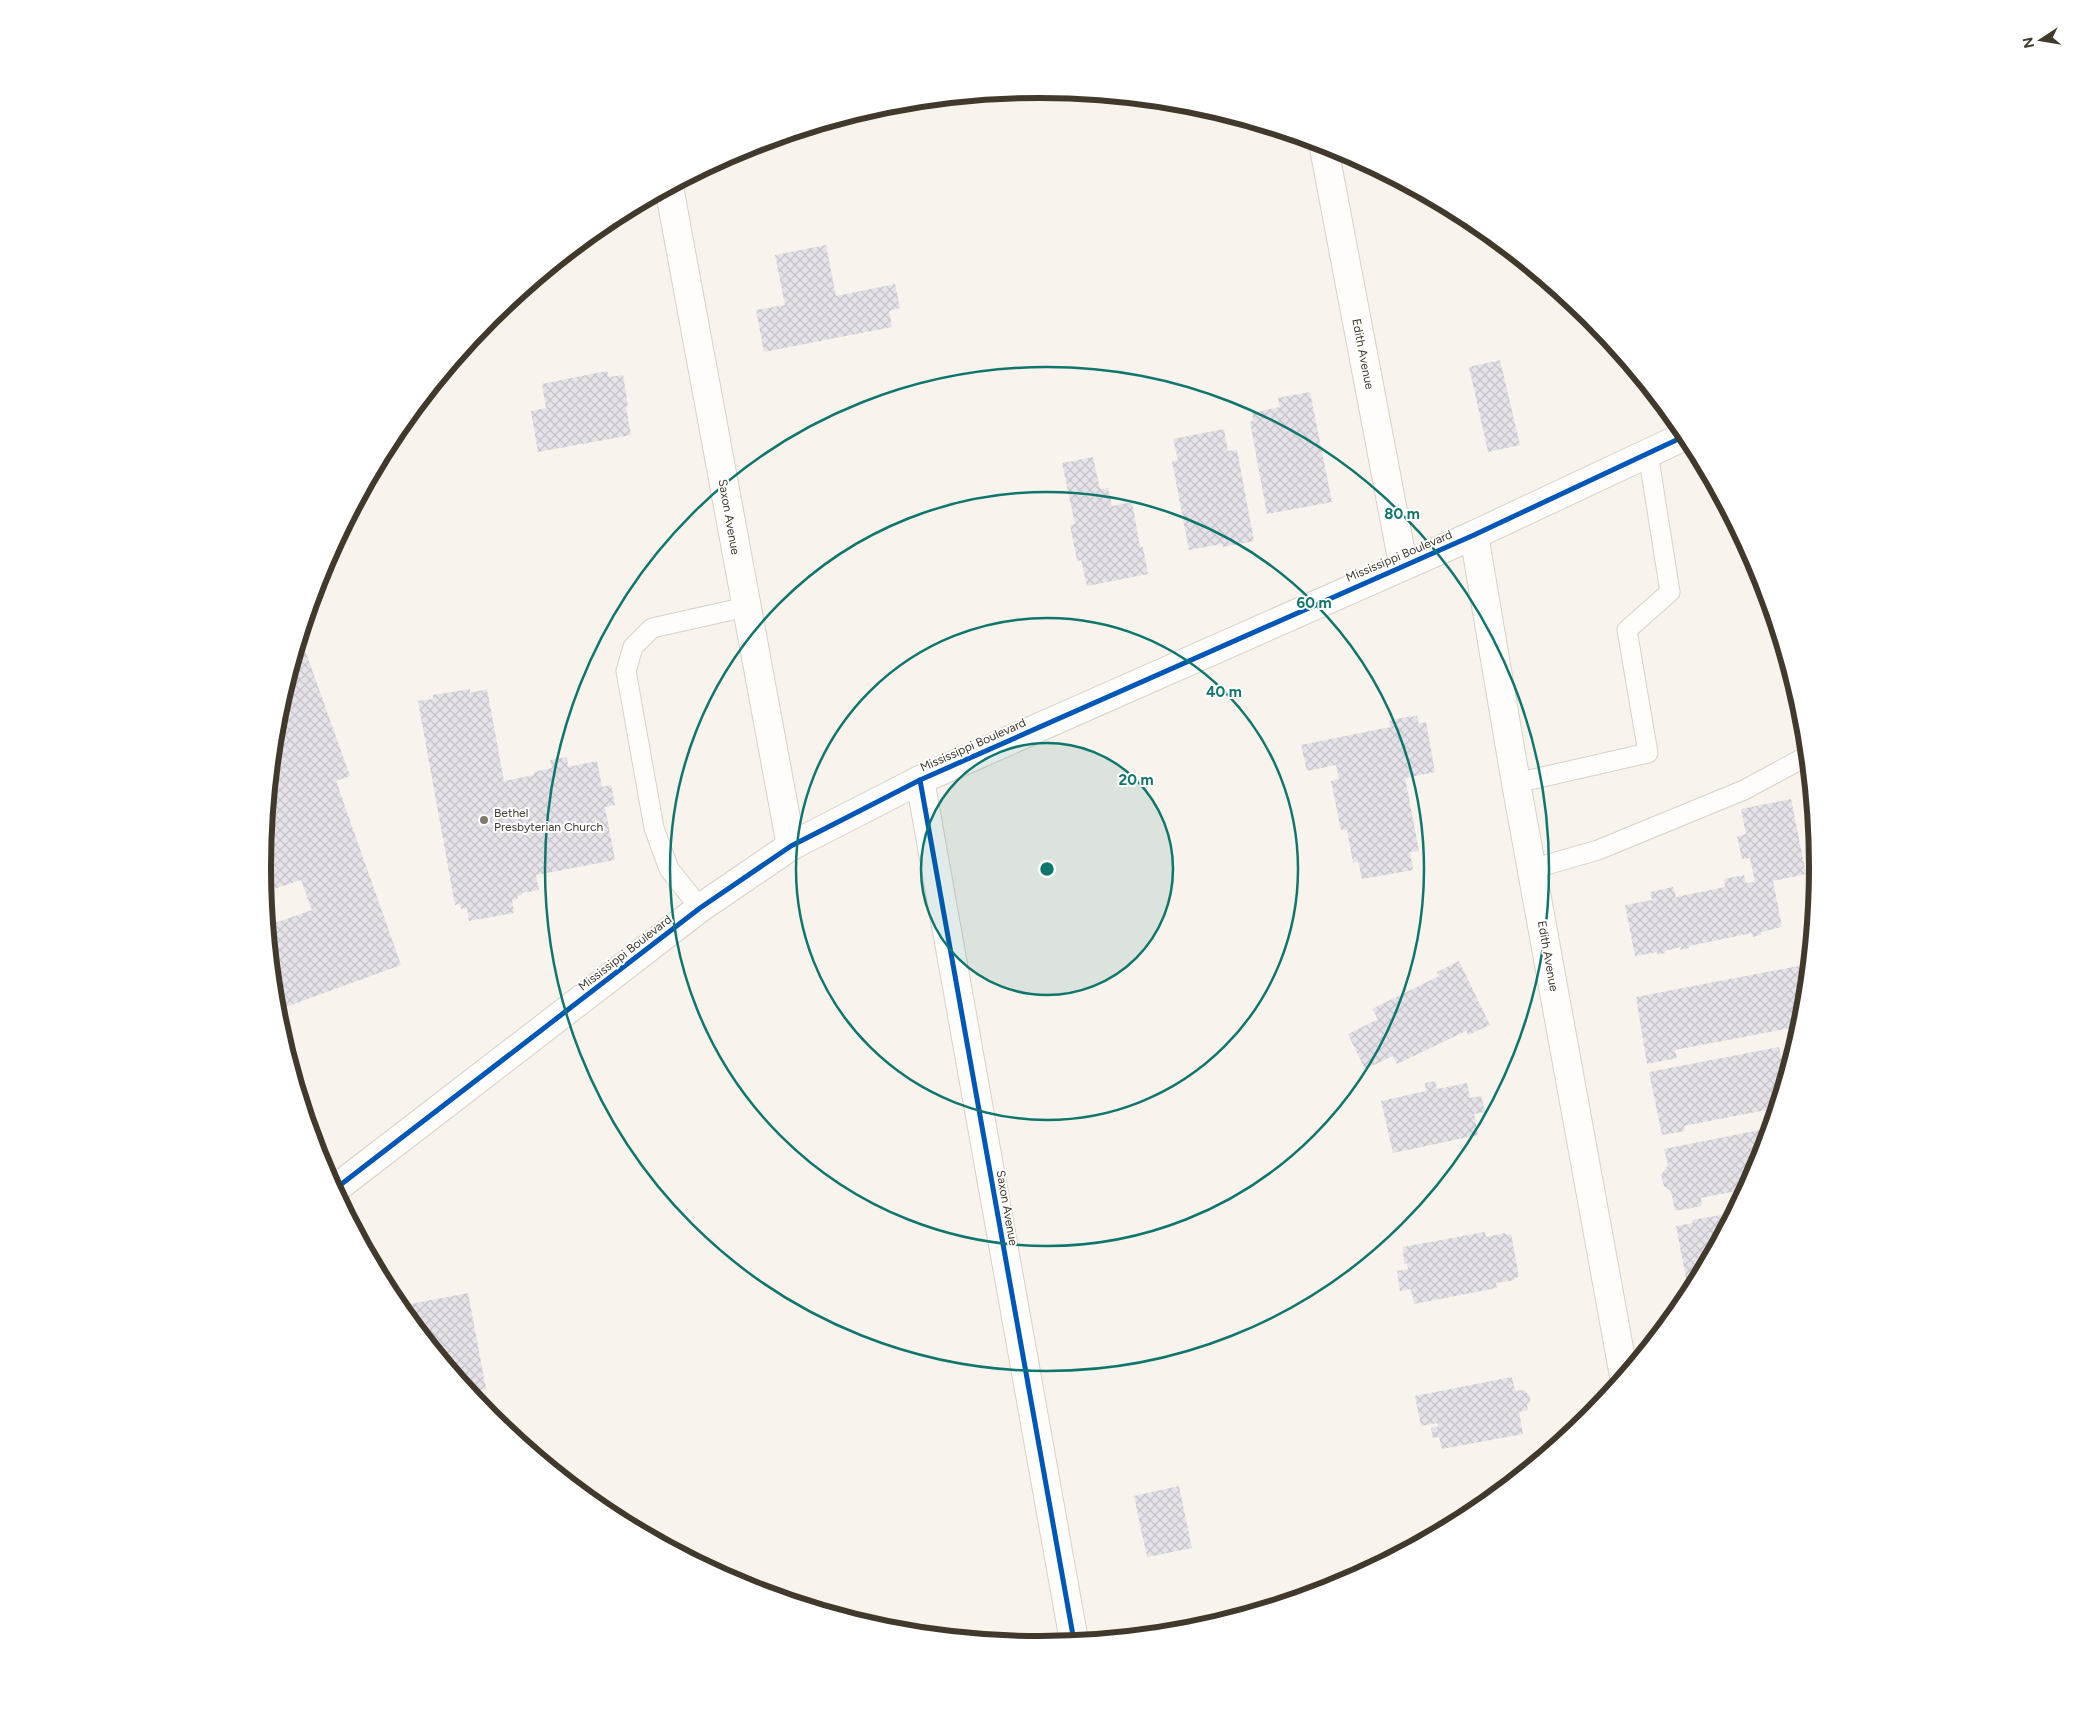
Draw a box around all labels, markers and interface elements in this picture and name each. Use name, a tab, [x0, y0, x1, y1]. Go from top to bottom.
north arrow	[2016, 15, 2066, 65]
text: N	[2019, 36, 2038, 50]
street label: Edith Avenue	[1349, 317, 1377, 391]
street label: Saxon Avenue	[715, 478, 743, 556]
text: 80 m	[1384, 505, 1420, 523]
street label: Mississippi Boulevard	[1344, 527, 1454, 585]
text: 60 m	[1296, 594, 1332, 612]
text: 40 m	[1206, 683, 1242, 701]
street label: Mississippi Boulevard	[918, 715, 1028, 775]
text: 20 m	[1118, 771, 1154, 789]
place label: Bethel Presbyterian Church	[494, 806, 604, 834]
marker: Bethel Presbyterian Church	[478, 814, 490, 826]
centre of rings	[1038, 860, 1056, 878]
street label: Mississippi Boulevard	[576, 912, 674, 994]
street label: Edith Avenue	[1535, 919, 1561, 993]
street label: Saxon Avenue	[993, 1169, 1021, 1247]

